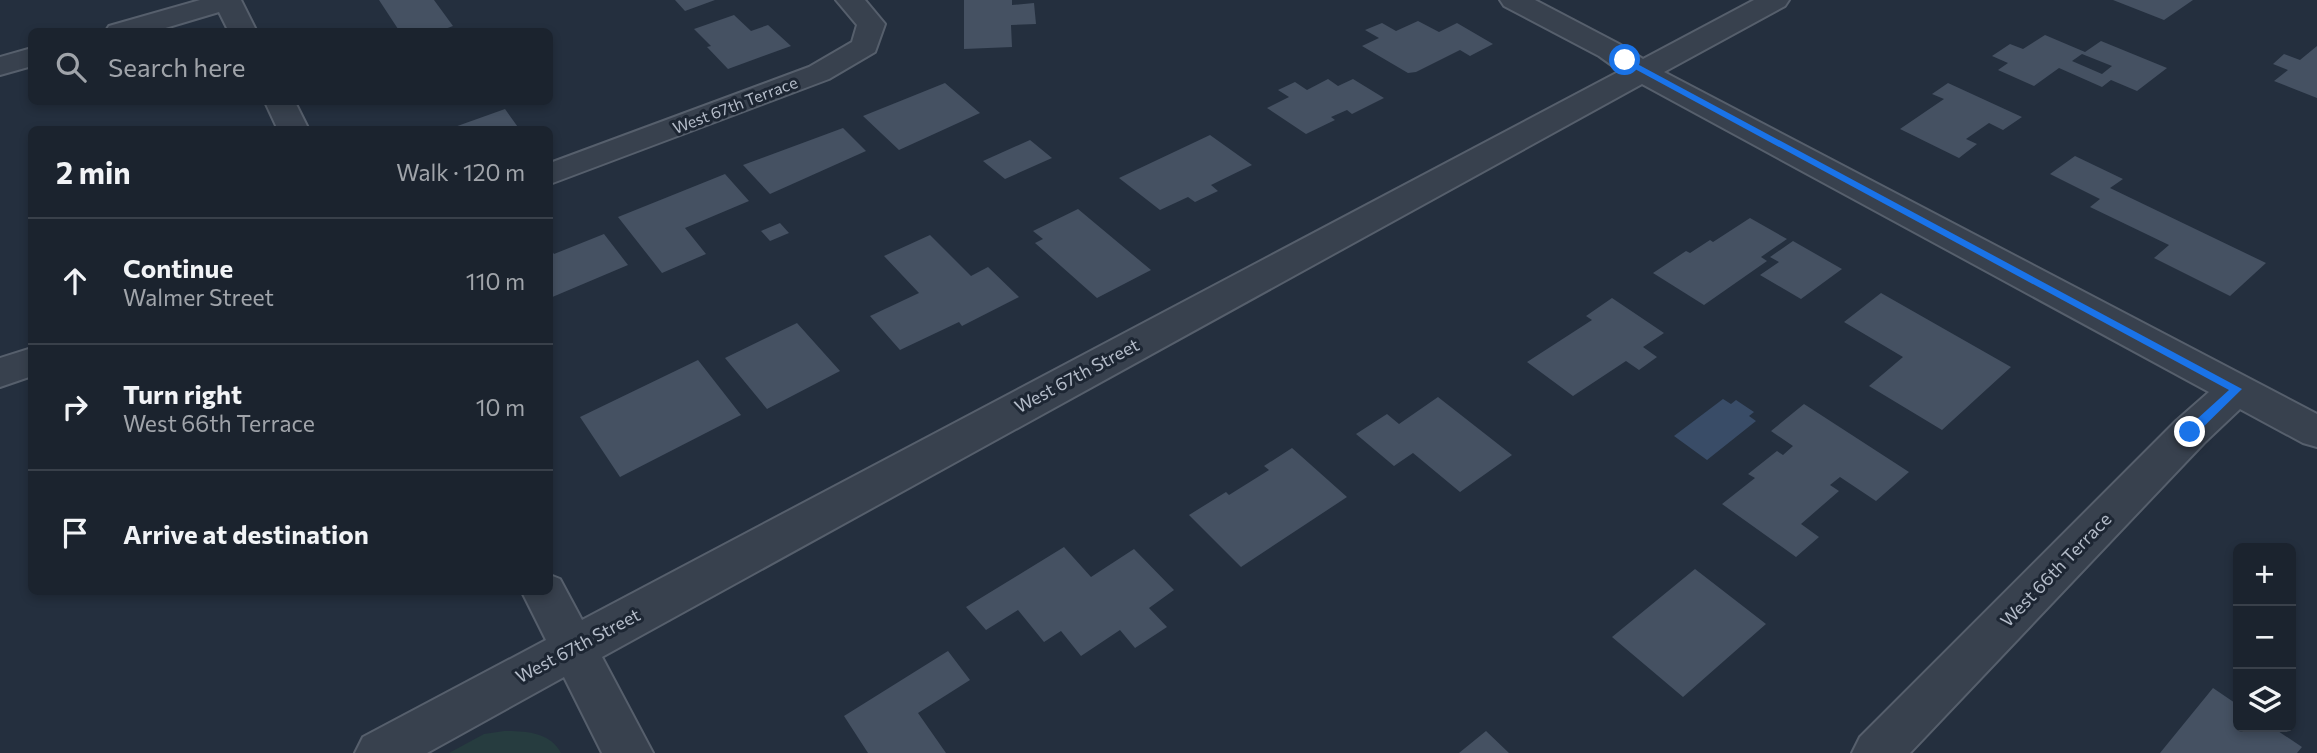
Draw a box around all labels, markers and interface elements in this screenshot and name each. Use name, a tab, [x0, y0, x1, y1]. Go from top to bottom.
search box	[28, 28, 553, 105]
route start	[1609, 44, 1640, 75]
icon: search	[52, 48, 90, 86]
text: Search here	[108, 51, 246, 82]
street label: West 67th Terrace	[670, 72, 800, 137]
text: 2 min	[56, 153, 131, 190]
text: Walk · 120 m	[396, 158, 525, 186]
text: Continue	[123, 252, 233, 283]
icon: ahead	[56, 262, 94, 300]
text: 110 m	[466, 267, 525, 295]
text: Walmer Street	[123, 283, 274, 311]
street label: West 67th Street	[1010, 333, 1143, 417]
text: Turn right	[123, 378, 242, 409]
icon: right	[56, 388, 94, 426]
text: 10 m	[476, 393, 525, 421]
text: West 66th Terrace	[123, 409, 315, 437]
route end	[2174, 416, 2205, 447]
street label: West 66th Terrace	[1995, 508, 2115, 631]
icon: arrive	[56, 514, 94, 552]
text: Arrive at destination	[123, 518, 369, 549]
map controls	[2233, 543, 2296, 732]
button: +	[2233, 543, 2296, 606]
street label: West 67th Street	[511, 603, 644, 687]
button: −	[2233, 606, 2296, 669]
button: layers	[2233, 669, 2296, 732]

